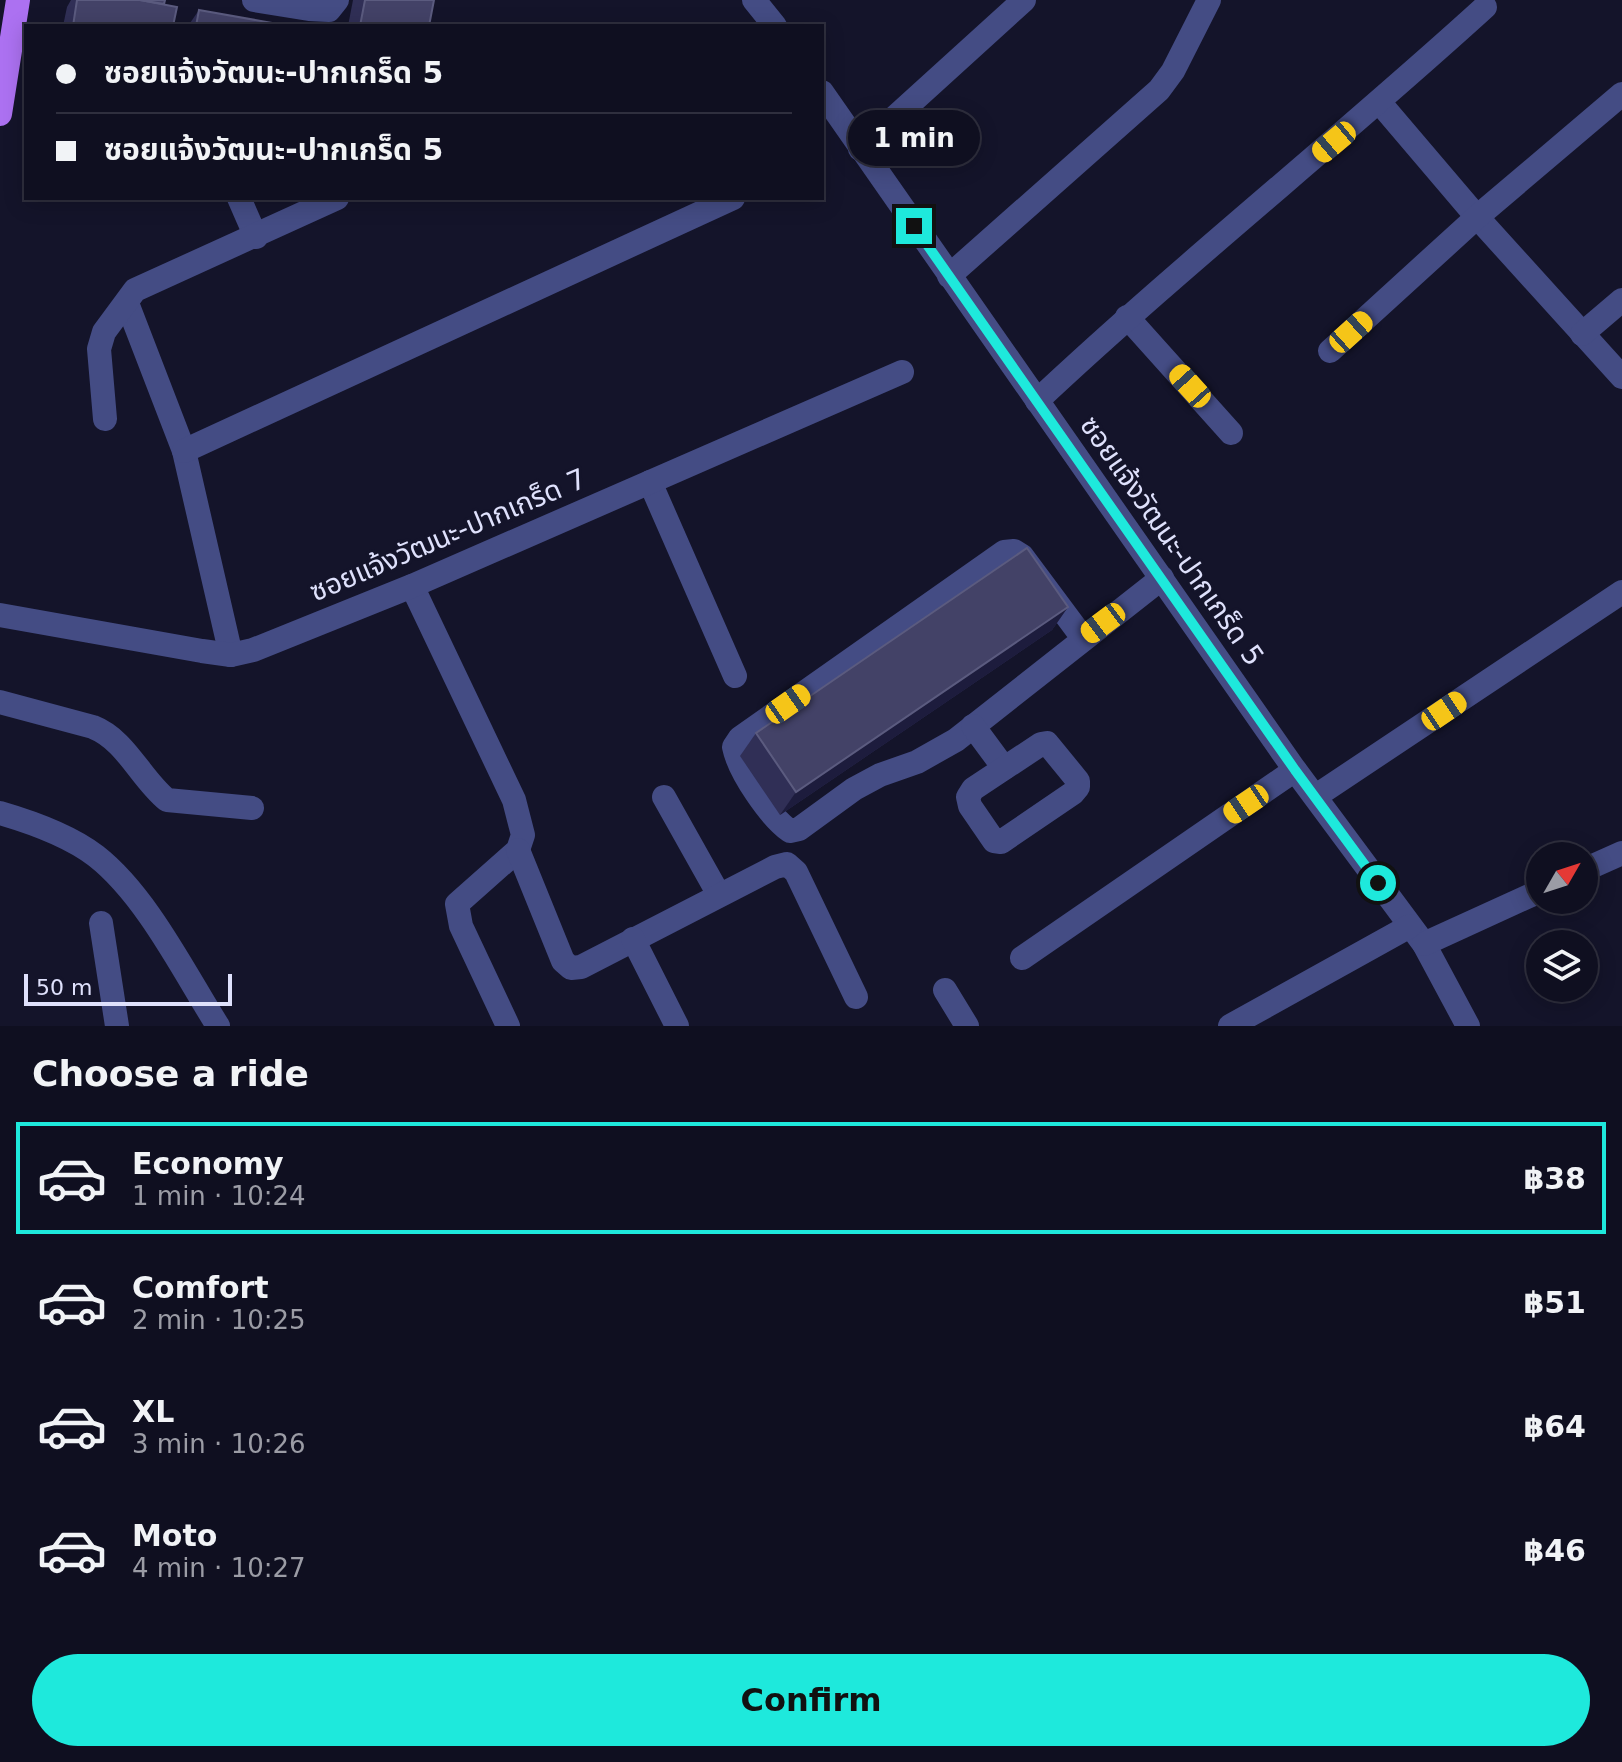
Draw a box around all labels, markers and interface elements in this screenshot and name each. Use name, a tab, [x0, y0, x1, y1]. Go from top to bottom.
text: ซอยแจ้งวัฒนะ-ปากเกร็ด 5	[104, 55, 443, 90]
callout: 1 min	[848, 110, 980, 166]
car	[1308, 117, 1360, 167]
text: 1 min	[873, 123, 955, 153]
text: ซอยแจ้งวัฒนะ-ปากเกร็ด 5	[104, 132, 443, 167]
route end	[896, 208, 932, 244]
car	[1325, 307, 1377, 357]
car	[1165, 360, 1215, 412]
street label: ซอยแจ้งวัฒนะ-ปากเกร็ด 5	[1073, 410, 1271, 672]
street label: ซอยแจ้งวัฒนะ-ปากเกร็ด 7	[305, 462, 591, 608]
car	[1077, 599, 1129, 647]
car	[761, 680, 815, 728]
car	[1417, 688, 1471, 734]
car	[1219, 781, 1273, 827]
north arrow	[1526, 842, 1598, 914]
map controls	[1526, 842, 1598, 1002]
route start	[1360, 865, 1396, 901]
button: layers	[1526, 930, 1598, 1002]
scale bar	[24, 970, 232, 1006]
text: 50 m	[36, 975, 92, 1000]
text: Choose a ride	[32, 1053, 309, 1094]
icon: car	[36, 1142, 108, 1214]
text: Economy	[132, 1146, 284, 1181]
text: ฿38	[1523, 1161, 1586, 1196]
text: 1 min · 10:24	[132, 1181, 306, 1211]
icon: car	[36, 1266, 108, 1338]
text: Comfort	[132, 1270, 269, 1305]
text: ฿51	[1523, 1285, 1586, 1320]
text: 2 min · 10:25	[132, 1305, 306, 1335]
icon: car	[36, 1390, 108, 1462]
text: XL	[132, 1394, 174, 1429]
text: ฿64	[1523, 1409, 1586, 1444]
text: 3 min · 10:26	[132, 1429, 306, 1459]
icon: car	[36, 1514, 108, 1586]
text: Moto	[132, 1518, 217, 1553]
text: ฿46	[1523, 1533, 1586, 1568]
text: 4 min · 10:27	[132, 1553, 306, 1583]
button: Confirm	[32, 1654, 1590, 1746]

